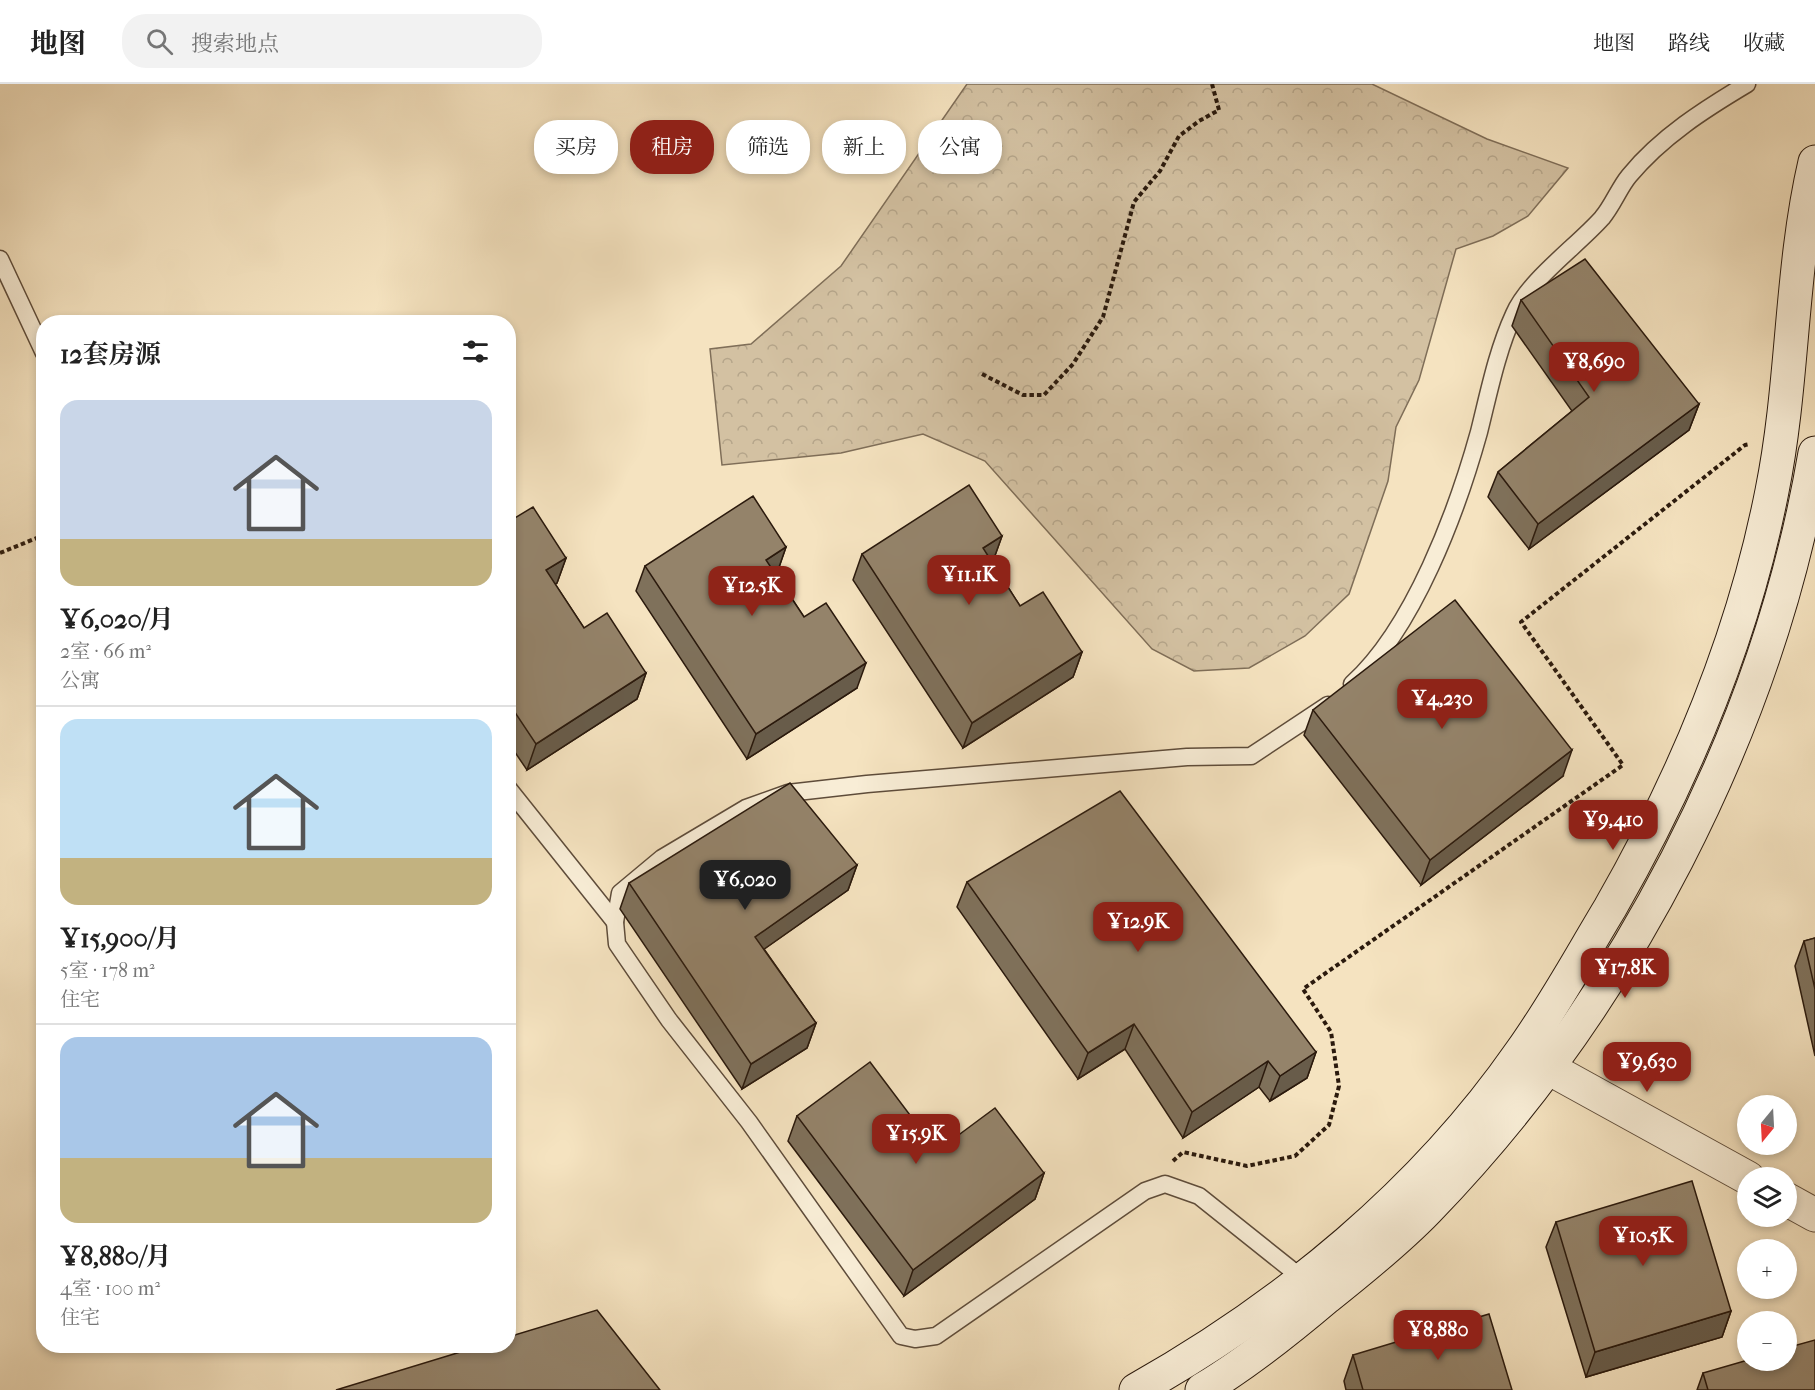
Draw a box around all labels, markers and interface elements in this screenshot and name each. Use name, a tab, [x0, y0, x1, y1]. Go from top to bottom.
search box	[122, 14, 542, 68]
icon: search	[143, 25, 176, 58]
text: 地图	[30, 27, 86, 60]
text: 搜索地点	[191, 31, 279, 57]
text: 地图	[1593, 31, 1635, 55]
text: 路线	[1668, 31, 1710, 55]
text: 收藏	[1743, 31, 1785, 55]
chip: 买房	[534, 120, 618, 174]
chip: 租房	[630, 120, 714, 174]
chip: 筛选	[726, 120, 810, 174]
chip: 新上	[822, 120, 906, 174]
chip: 公寓	[918, 120, 1002, 174]
icon: filters	[459, 335, 492, 368]
text: 12套房源	[60, 339, 161, 370]
pin: ¥8,690	[1545, 342, 1643, 393]
text: ¥8,690	[1563, 350, 1625, 373]
icon: home	[222, 439, 330, 547]
pin: ¥11.1K	[920, 555, 1018, 606]
text: ¥11.1K	[941, 563, 997, 586]
pin: ¥12.5K	[703, 566, 801, 617]
text: ¥12.5K	[722, 574, 782, 597]
text: ¥6,020/月	[60, 604, 174, 635]
text: 2室 · 66 m²	[60, 640, 151, 663]
text: 公寓	[60, 669, 100, 692]
pin: ¥4,230	[1393, 679, 1491, 730]
text: ¥4,230	[1411, 687, 1473, 710]
icon: home	[222, 758, 330, 866]
pin: ¥9,410	[1564, 800, 1662, 851]
text: ¥9,410	[1583, 808, 1643, 831]
pin: ¥6,020	[696, 860, 794, 911]
text: ¥6,020	[714, 868, 776, 891]
pin: ¥12.9K	[1089, 902, 1187, 953]
text: ¥12.9K	[1107, 910, 1169, 933]
text: ¥15,900/月	[60, 923, 180, 954]
pin: ¥17.8K	[1576, 948, 1674, 999]
text: ¥17.8K	[1595, 956, 1655, 979]
text: 5室 · 178 m²	[60, 959, 155, 982]
text: 住宅	[60, 988, 100, 1011]
pin: ¥9,630	[1598, 1042, 1696, 1093]
text: ¥9,630	[1617, 1050, 1677, 1073]
icon: home	[222, 1076, 330, 1184]
north arrow	[1737, 1095, 1797, 1155]
map controls	[1737, 1095, 1797, 1371]
pin: ¥15.9K	[867, 1114, 965, 1165]
text: ¥15.9K	[886, 1122, 946, 1145]
button: layers	[1737, 1167, 1797, 1227]
pin: ¥10.5K	[1594, 1216, 1692, 1267]
text: ¥10.5K	[1613, 1224, 1673, 1247]
button: +	[1737, 1239, 1797, 1299]
text: ¥8,880/月	[60, 1241, 171, 1272]
text: 4室 · 100 m²	[60, 1277, 160, 1300]
text: 住宅	[60, 1306, 100, 1329]
pin: ¥8,880	[1389, 1310, 1487, 1361]
button: −	[1737, 1311, 1797, 1371]
text: ¥8,880	[1408, 1318, 1468, 1341]

